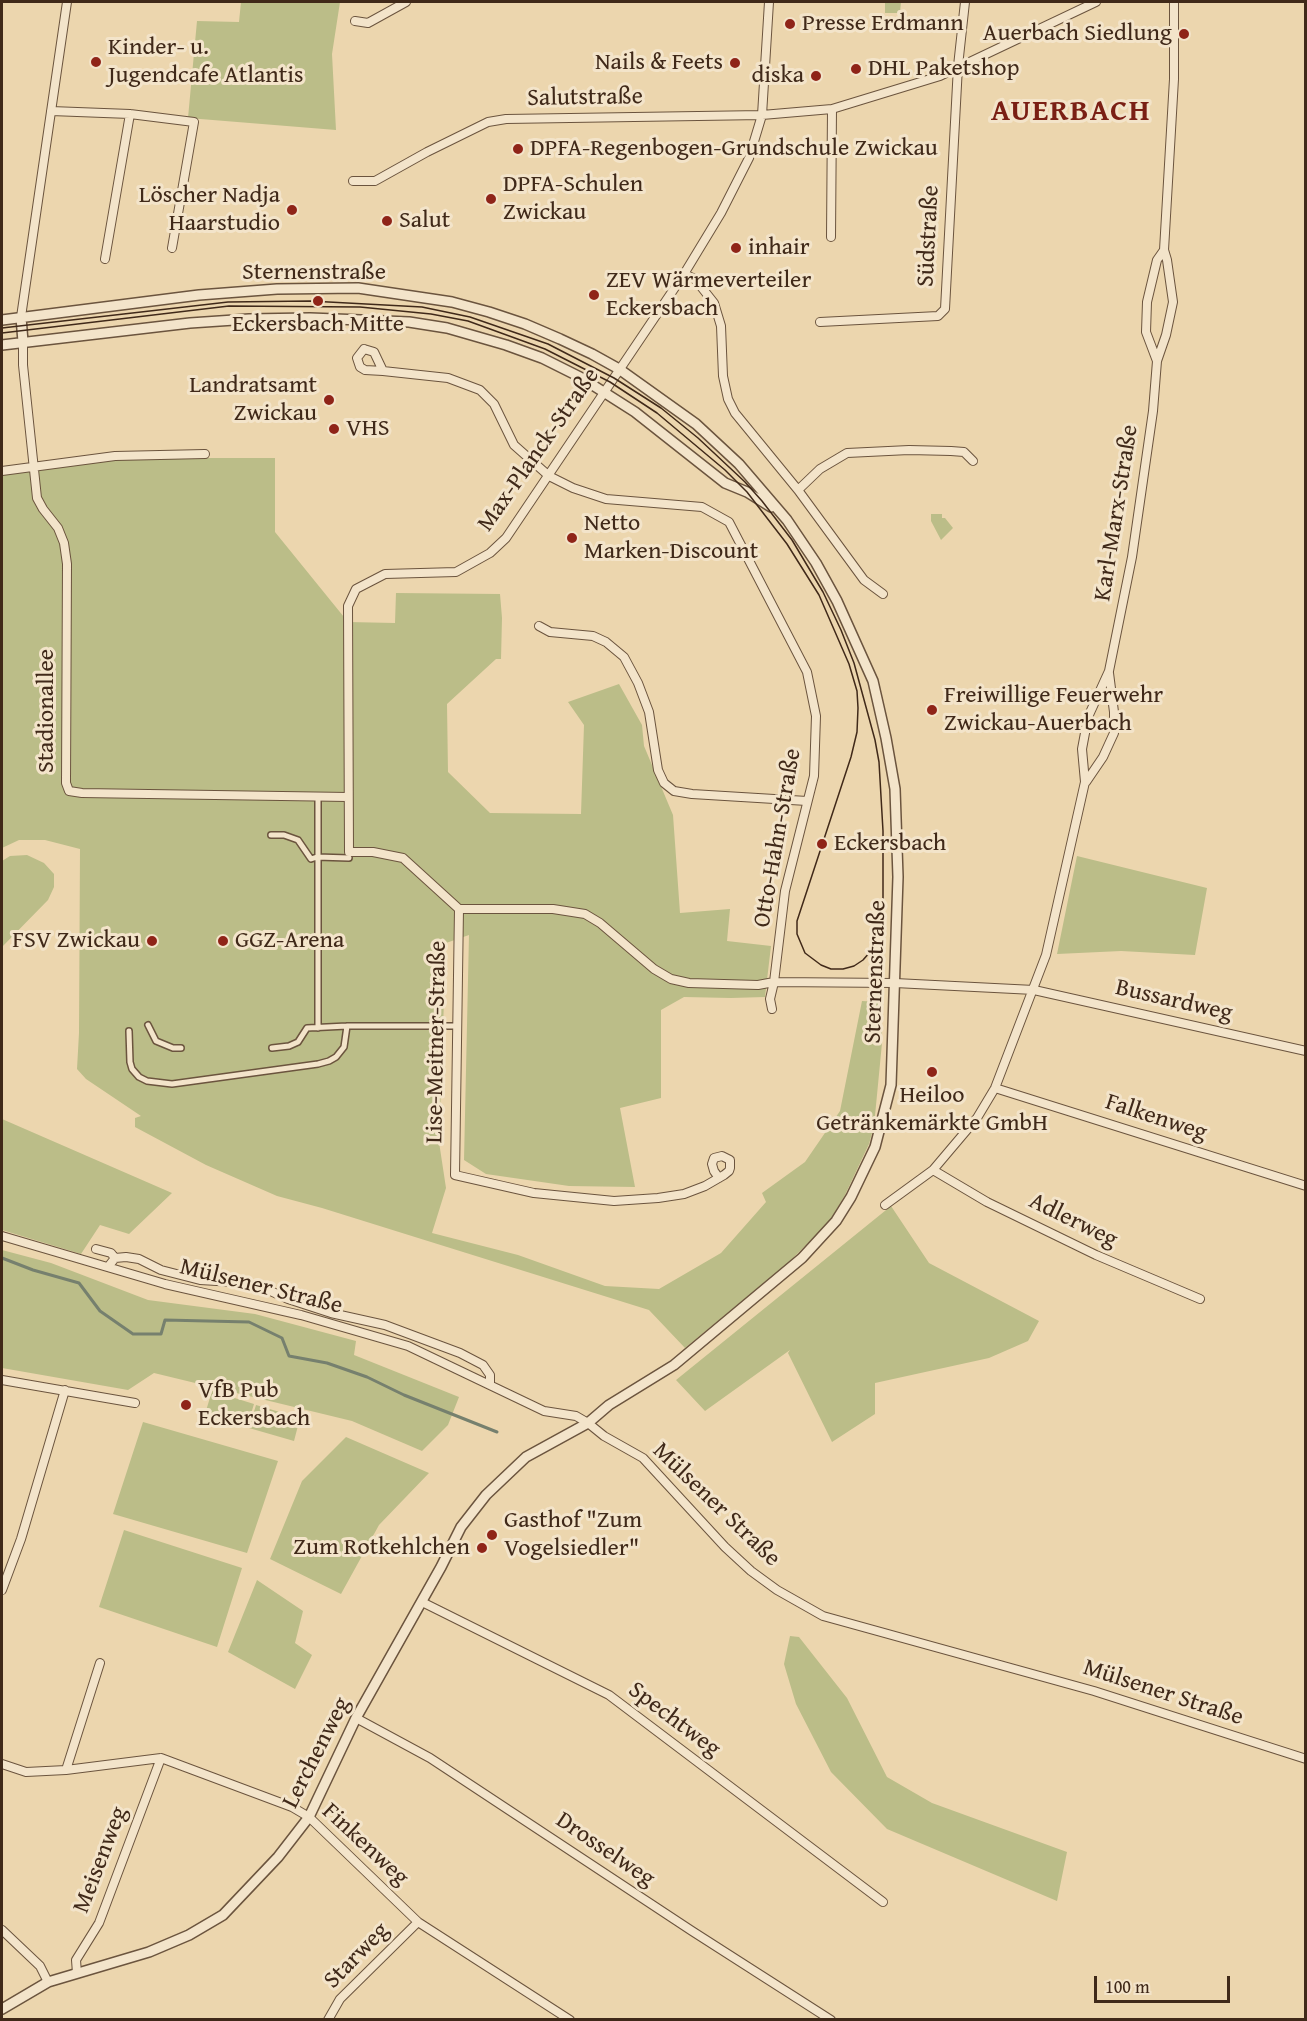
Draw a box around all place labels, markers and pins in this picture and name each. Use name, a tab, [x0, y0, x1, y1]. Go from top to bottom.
place label: Presse Erdmann	[802, 10, 964, 38]
marker: Presse Erdmann	[783, 17, 797, 31]
place label: Auerbach Siedlung	[983, 20, 1172, 48]
marker: Auerbach Siedlung	[1177, 27, 1191, 41]
place label: Kinder- u. Jugendcafe Atlantis	[108, 34, 304, 90]
place label: Nails & Feets	[595, 49, 723, 77]
marker: Kinder- u. Jugendcafe Atlantis	[89, 55, 103, 69]
place label: DHL Paketshop	[868, 55, 1019, 83]
marker: Nails & Feets	[728, 56, 742, 70]
place label: diska	[751, 62, 804, 90]
marker: DHL Paketshop	[849, 62, 863, 76]
marker: diska	[809, 69, 823, 83]
place label: DPFA-Regenbogen-Grundschule Zwickau	[530, 135, 938, 163]
marker: DPFA-Regenbogen-Grundschule Zwickau	[511, 142, 525, 156]
place label: DPFA-Schulen Zwickau	[503, 171, 643, 227]
place label: Löscher Nadja Haarstudio	[139, 182, 280, 238]
marker: DPFA-Schulen Zwickau	[484, 192, 498, 206]
marker: Löscher Nadja Haarstudio	[285, 203, 299, 217]
place label: Salut	[399, 207, 450, 235]
marker: Salut	[380, 214, 394, 228]
place label: inhair	[748, 234, 810, 262]
marker: inhair	[729, 241, 743, 255]
place label: ZEV Wärmeverteiler Eckersbach	[606, 267, 811, 323]
marker: ZEV Wärmeverteiler Eckersbach	[587, 288, 601, 302]
marker: Eckersbach Mitte	[311, 294, 325, 308]
place label: Eckersbach Mitte	[232, 311, 404, 339]
place label: Landratsamt Zwickau	[189, 372, 317, 428]
marker: Landratsamt Zwickau	[322, 393, 336, 407]
place label: VHS	[346, 415, 389, 443]
marker: VHS	[327, 422, 341, 436]
place label: Netto Marken-Discount	[584, 510, 758, 566]
marker: Netto Marken-Discount	[565, 531, 579, 545]
place label: Freiwillige Feuerwehr Zwickau-Auerbach	[944, 682, 1163, 738]
marker: Freiwillige Feuerwehr Zwickau-Auerbach	[925, 703, 939, 717]
place label: Eckersbach	[834, 830, 946, 858]
marker: Eckersbach	[815, 837, 829, 851]
place label: FSV Zwickau	[12, 927, 140, 955]
place label: GGZ-Arena	[235, 927, 344, 955]
marker: FSV Zwickau	[145, 934, 159, 948]
marker: GGZ-Arena	[216, 934, 230, 948]
marker: Heiloo Getränkemärkte GmbH	[925, 1065, 939, 1079]
place label: Heiloo Getränkemärkte GmbH	[816, 1082, 1048, 1138]
place label: VfB Pub Eckersbach	[198, 1377, 310, 1433]
marker: VfB Pub Eckersbach	[179, 1398, 193, 1412]
place label: Gasthof "Zum Vogelsiedler"	[504, 1507, 642, 1563]
marker: Gasthof "Zum Vogelsiedler"	[485, 1528, 499, 1542]
place label: Zum Rotkehlchen	[293, 1534, 470, 1562]
marker: Zum Rotkehlchen	[475, 1541, 489, 1555]

